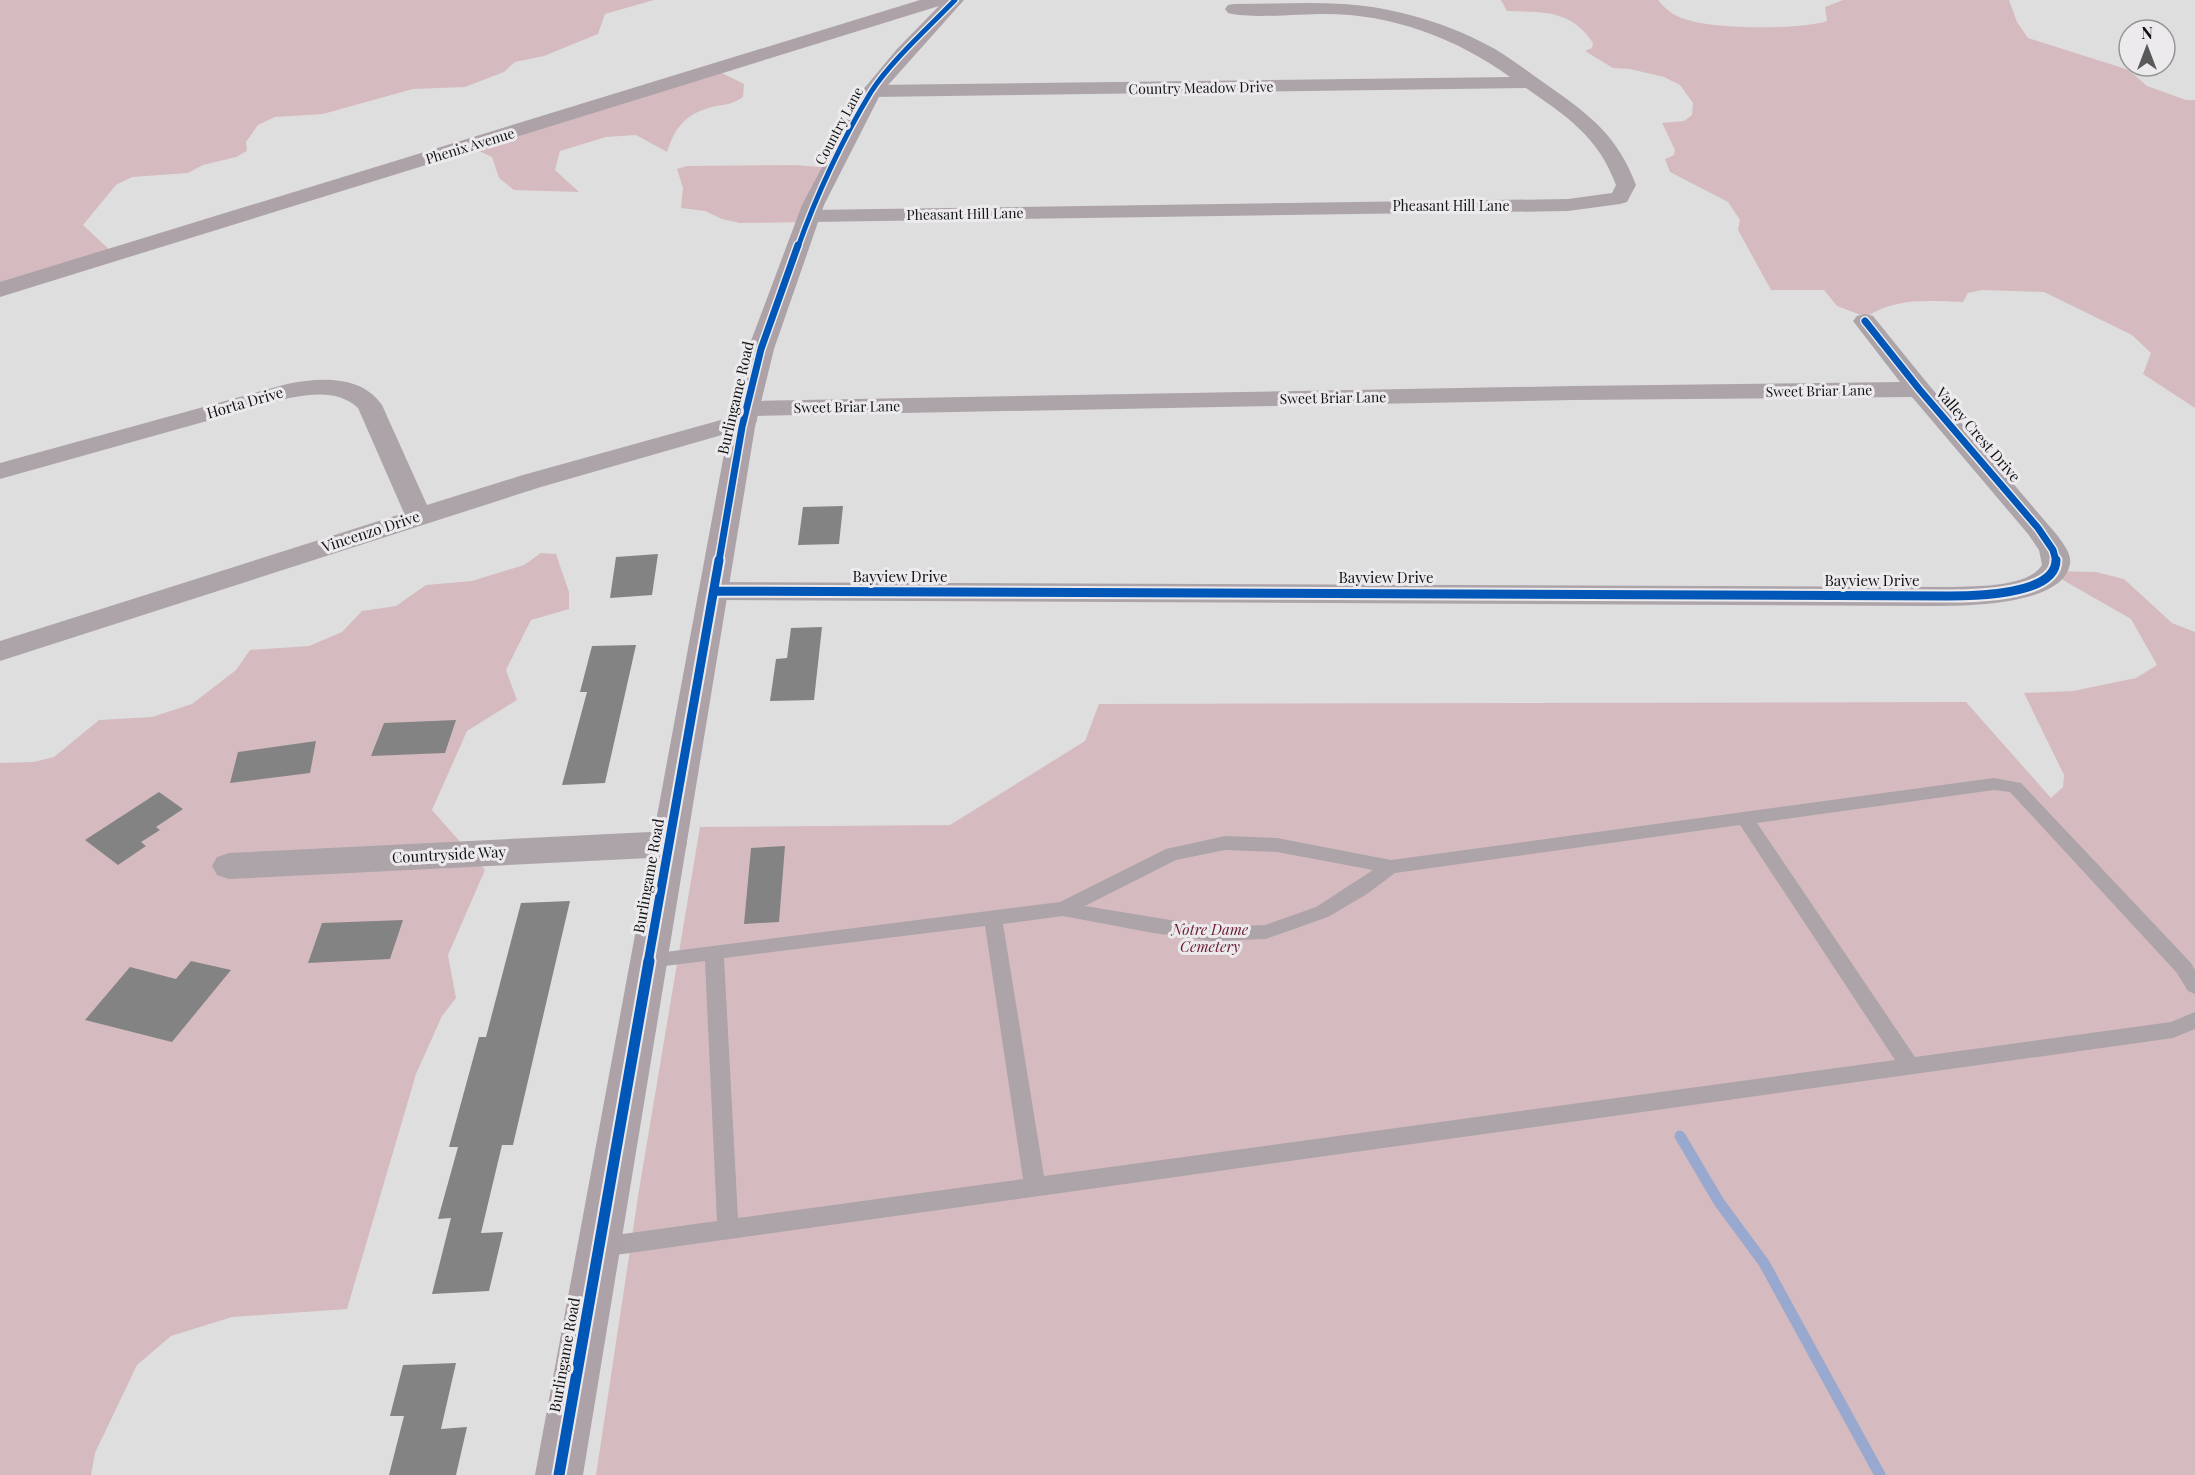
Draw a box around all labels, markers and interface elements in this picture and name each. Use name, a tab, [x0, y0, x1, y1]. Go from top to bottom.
north arrow	[2117, 18, 2177, 78]
text: N	[2141, 22, 2153, 43]
street label: Country Meadow Drive	[1128, 77, 1274, 98]
street label: Country Lane	[810, 83, 867, 168]
street label: Phenix Avenue	[423, 123, 517, 168]
street label: Pheasant Hill Lane	[1393, 196, 1509, 215]
street label: Pheasant Hill Lane	[906, 203, 1024, 224]
street label: Burlingame Road	[712, 339, 758, 457]
street label: Sweet Briar Lane	[1766, 380, 1872, 401]
street label: Horta Drive	[204, 382, 285, 423]
street label: Valley Crest Drive	[1931, 382, 2025, 486]
street label: Sweet Briar Lane	[1280, 387, 1386, 408]
street label: Sweet Briar Lane	[794, 396, 900, 417]
street label: Vincenzo Drive	[318, 506, 422, 557]
street label: Bayview Drive	[852, 566, 948, 586]
street label: Bayview Drive	[1338, 567, 1434, 587]
street label: Bayview Drive	[1824, 570, 1920, 590]
street label: Burlingame Road	[628, 817, 668, 935]
street label: Countryside Way	[391, 841, 507, 867]
park label: Notre Dame Cemetery	[1170, 919, 1249, 956]
street label: Burlingame Road	[544, 1296, 584, 1414]

